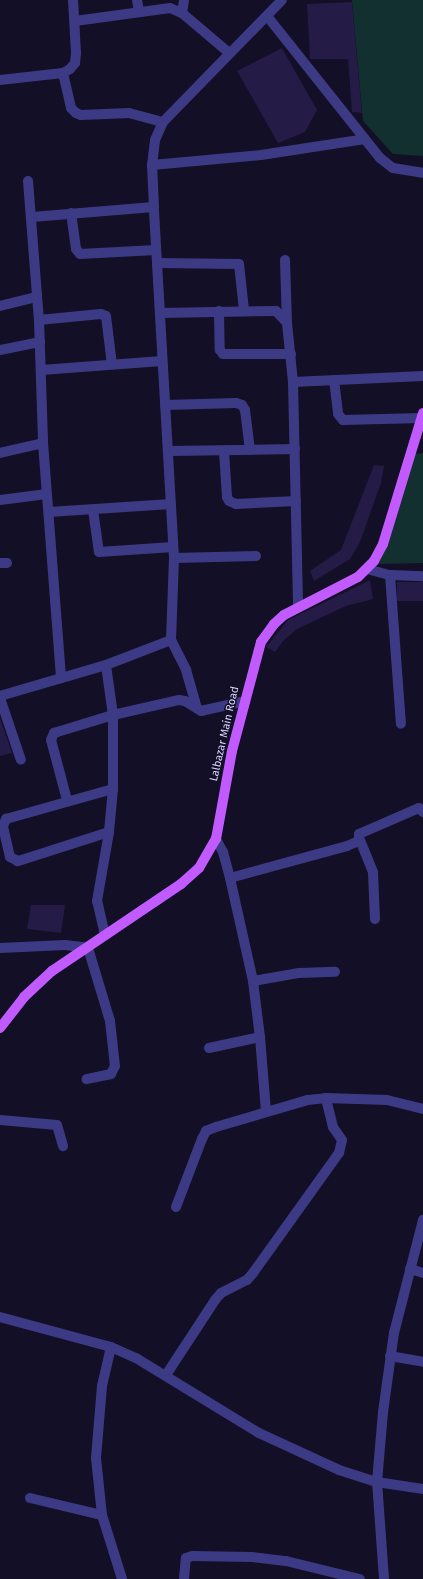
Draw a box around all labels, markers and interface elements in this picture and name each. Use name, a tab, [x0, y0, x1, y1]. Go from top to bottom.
street label: Lalbazar Main Road	[208, 685, 242, 783]

